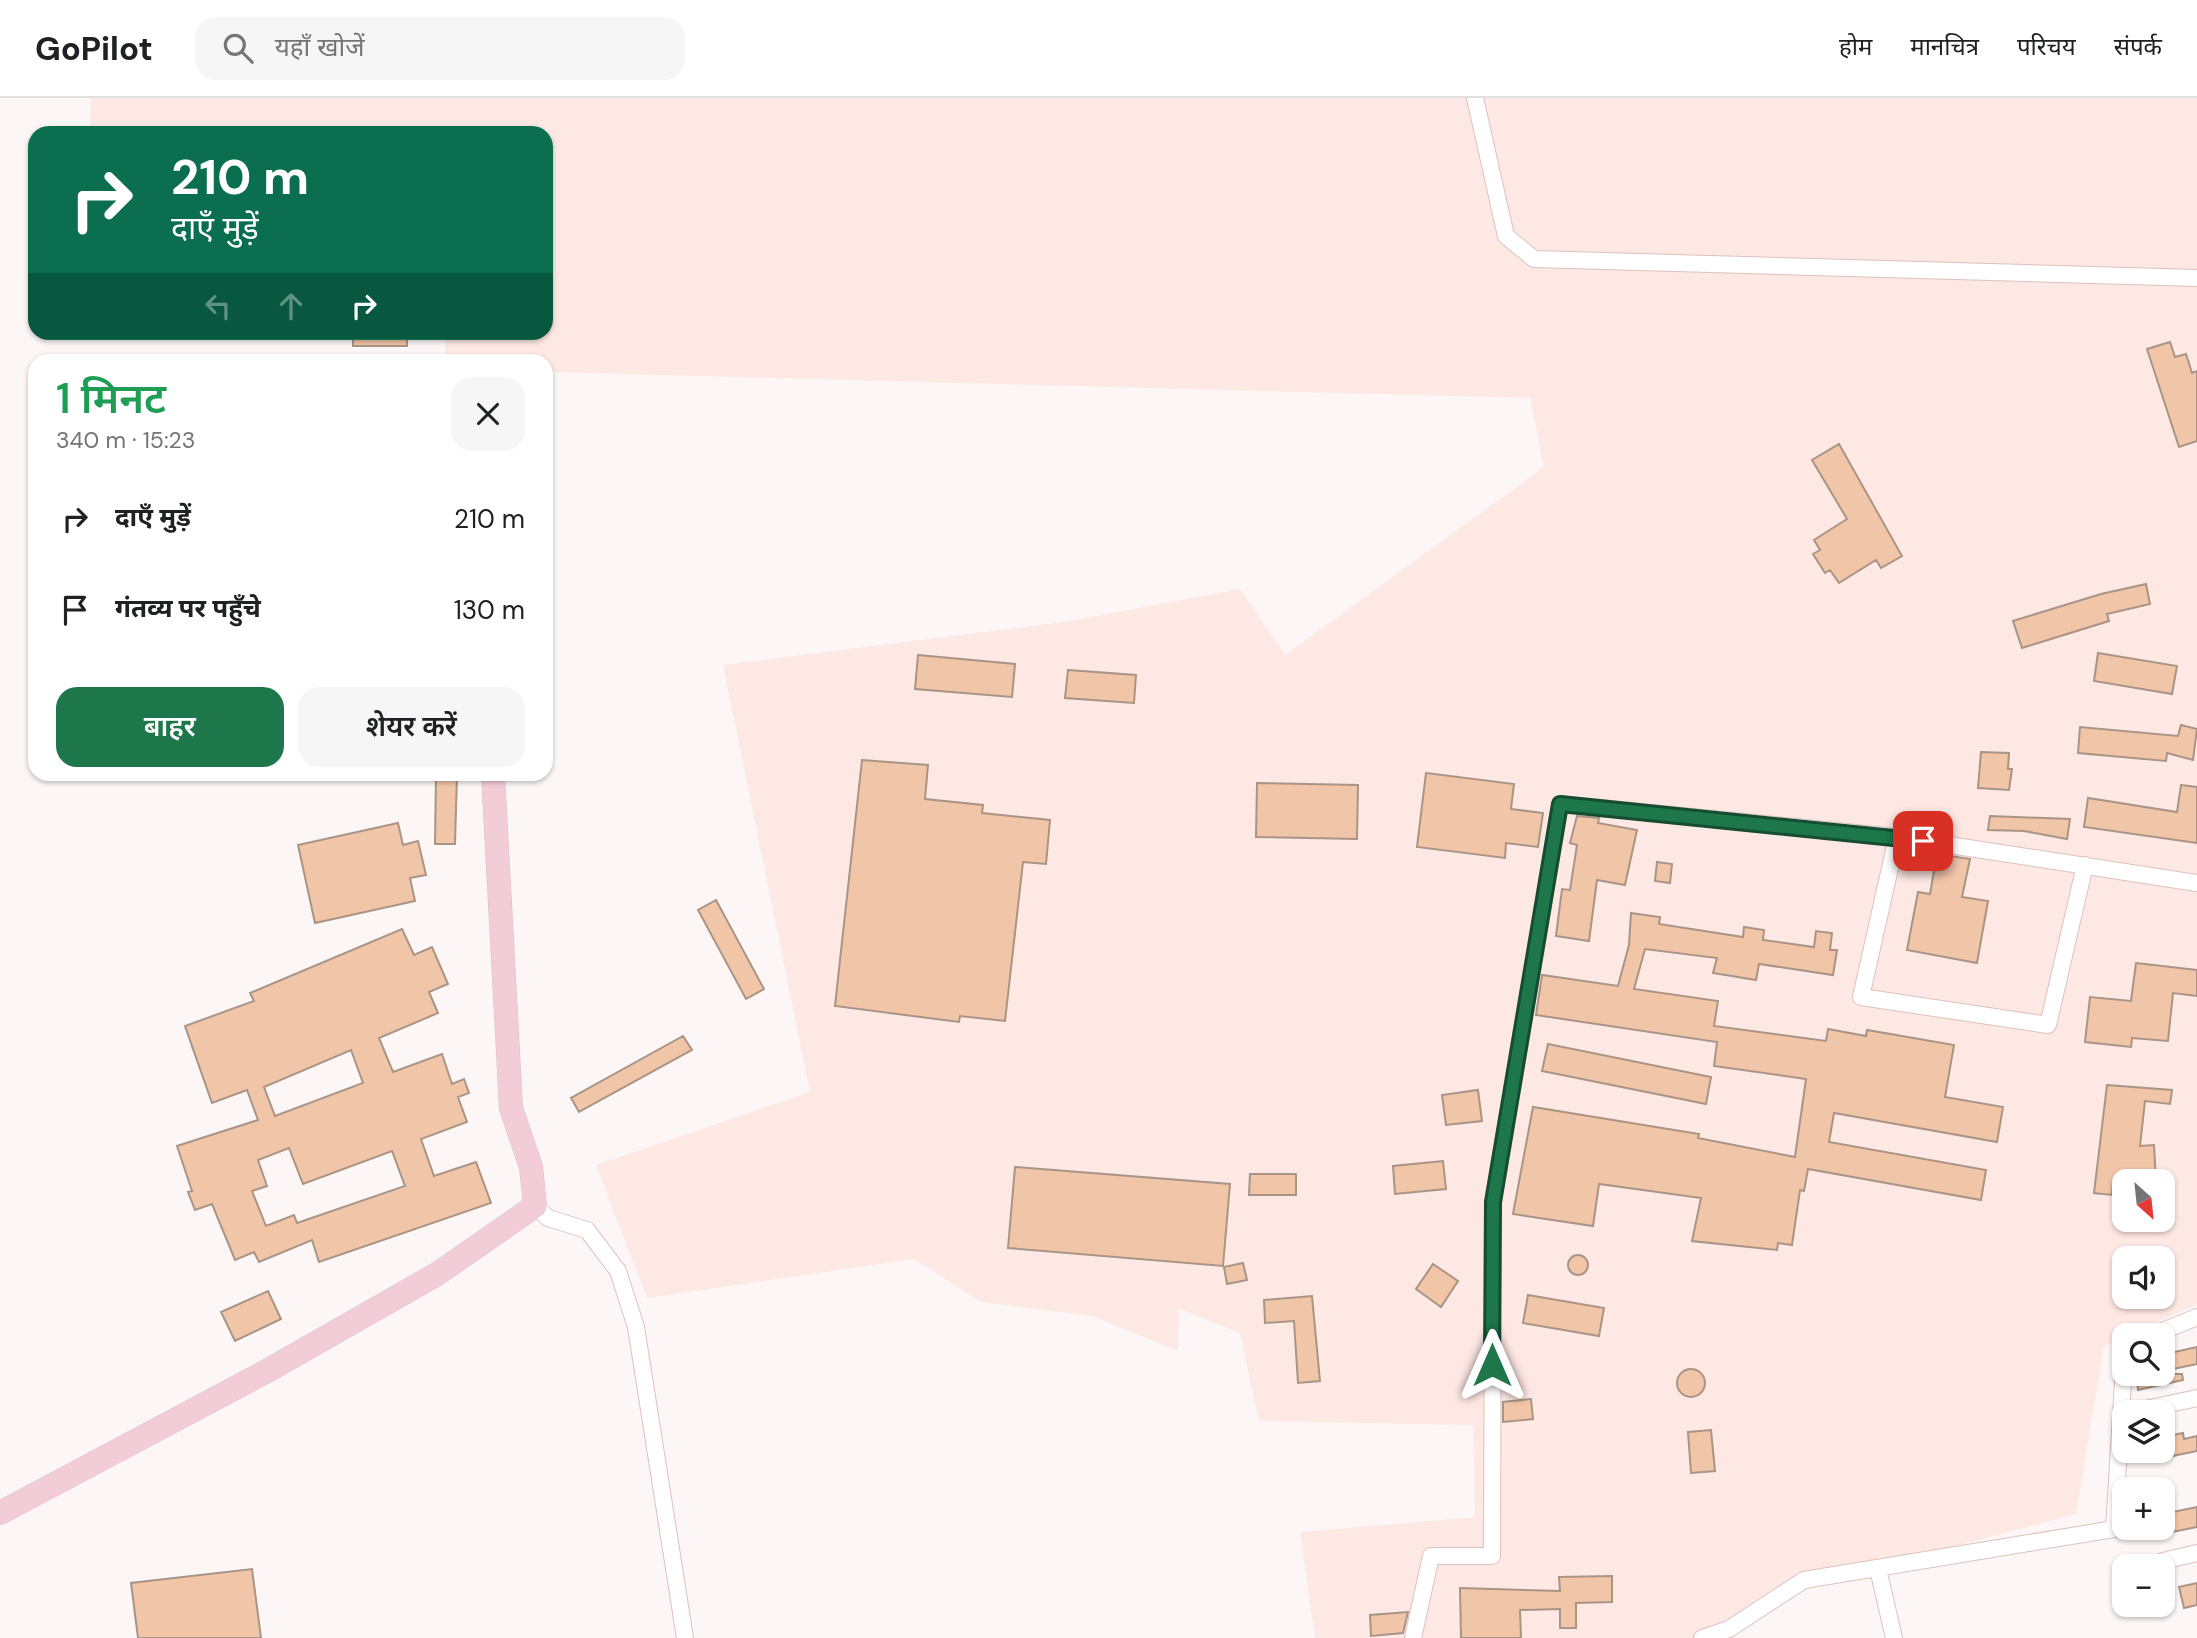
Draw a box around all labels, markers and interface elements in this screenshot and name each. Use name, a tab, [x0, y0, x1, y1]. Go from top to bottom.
search box	[195, 17, 685, 80]
text: GoPilot	[35, 27, 153, 70]
icon: search	[219, 29, 257, 67]
text: यहाँ खोजें	[275, 30, 365, 64]
text: होम	[1839, 31, 1872, 62]
text: मानचित्र	[1910, 31, 1979, 62]
text: परिचय	[2017, 31, 2076, 62]
text: संपर्क	[2114, 31, 2162, 62]
text: 210 m	[171, 145, 309, 209]
icon: right	[56, 154, 147, 245]
text: दाएँ मुड़ें	[171, 207, 259, 249]
icon: left	[199, 287, 237, 325]
icon: ahead	[272, 287, 310, 325]
icon: right	[345, 287, 383, 325]
text: 1 मिनट	[56, 371, 166, 426]
button: close	[451, 377, 525, 451]
text: 340 m · 15:23	[56, 425, 195, 455]
icon: right	[56, 500, 94, 538]
text: दाएँ मुड़ें	[115, 500, 191, 534]
text: 210 m	[454, 502, 525, 536]
icon: arrive	[56, 591, 94, 629]
text: गंतव्य पर पहुँचे	[115, 591, 261, 625]
text: 130 m	[454, 593, 525, 627]
button: बाहर	[56, 687, 284, 767]
button: शेयर करें	[298, 687, 525, 767]
pin	[1893, 811, 1953, 871]
icon: arrive	[1904, 822, 1942, 860]
north arrow	[2112, 1169, 2175, 1232]
map controls	[2112, 1169, 2175, 1617]
button: sound	[2112, 1246, 2175, 1309]
button: search	[2112, 1323, 2175, 1386]
position arrow	[1455, 1328, 1529, 1402]
button: layers	[2112, 1400, 2175, 1463]
button: +	[2112, 1477, 2175, 1540]
button: −	[2112, 1554, 2175, 1617]

